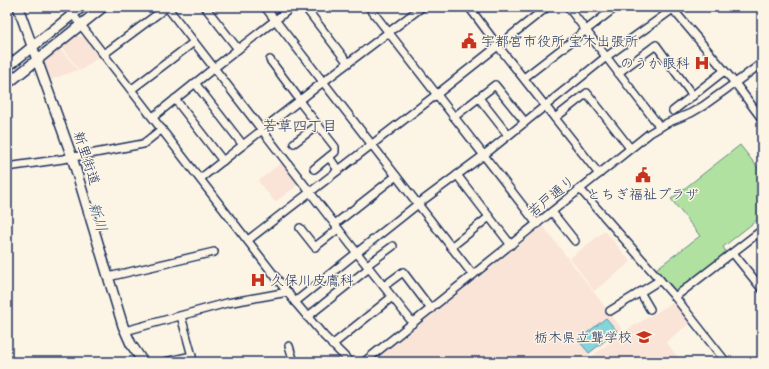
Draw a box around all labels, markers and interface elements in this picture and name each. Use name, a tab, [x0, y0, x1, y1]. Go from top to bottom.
public building icon: 宇都宮市役所 宝木出張所	[460, 32, 478, 50]
place label: 宇都宮市役所 宝木出張所	[481, 32, 639, 53]
place label: のうか眼科	[620, 54, 690, 75]
hospital icon: のうか眼科	[693, 54, 711, 72]
district label: 若草四丁目	[262, 116, 338, 138]
street label: 新里街道	[67, 129, 104, 188]
public building icon: とちぎ福祉プラザ	[634, 166, 652, 184]
street label: 若戸通り	[524, 171, 580, 223]
place label: とちぎ福祉プラザ	[587, 185, 699, 206]
water label: 新川	[82, 200, 112, 235]
hospital icon: 久保川皮膚科	[249, 271, 267, 289]
place label: 久保川皮膚科	[270, 271, 354, 292]
place label: 栃木県立聾学校	[534, 328, 632, 349]
school or university icon: 栃木県立聾学校	[635, 328, 653, 346]

